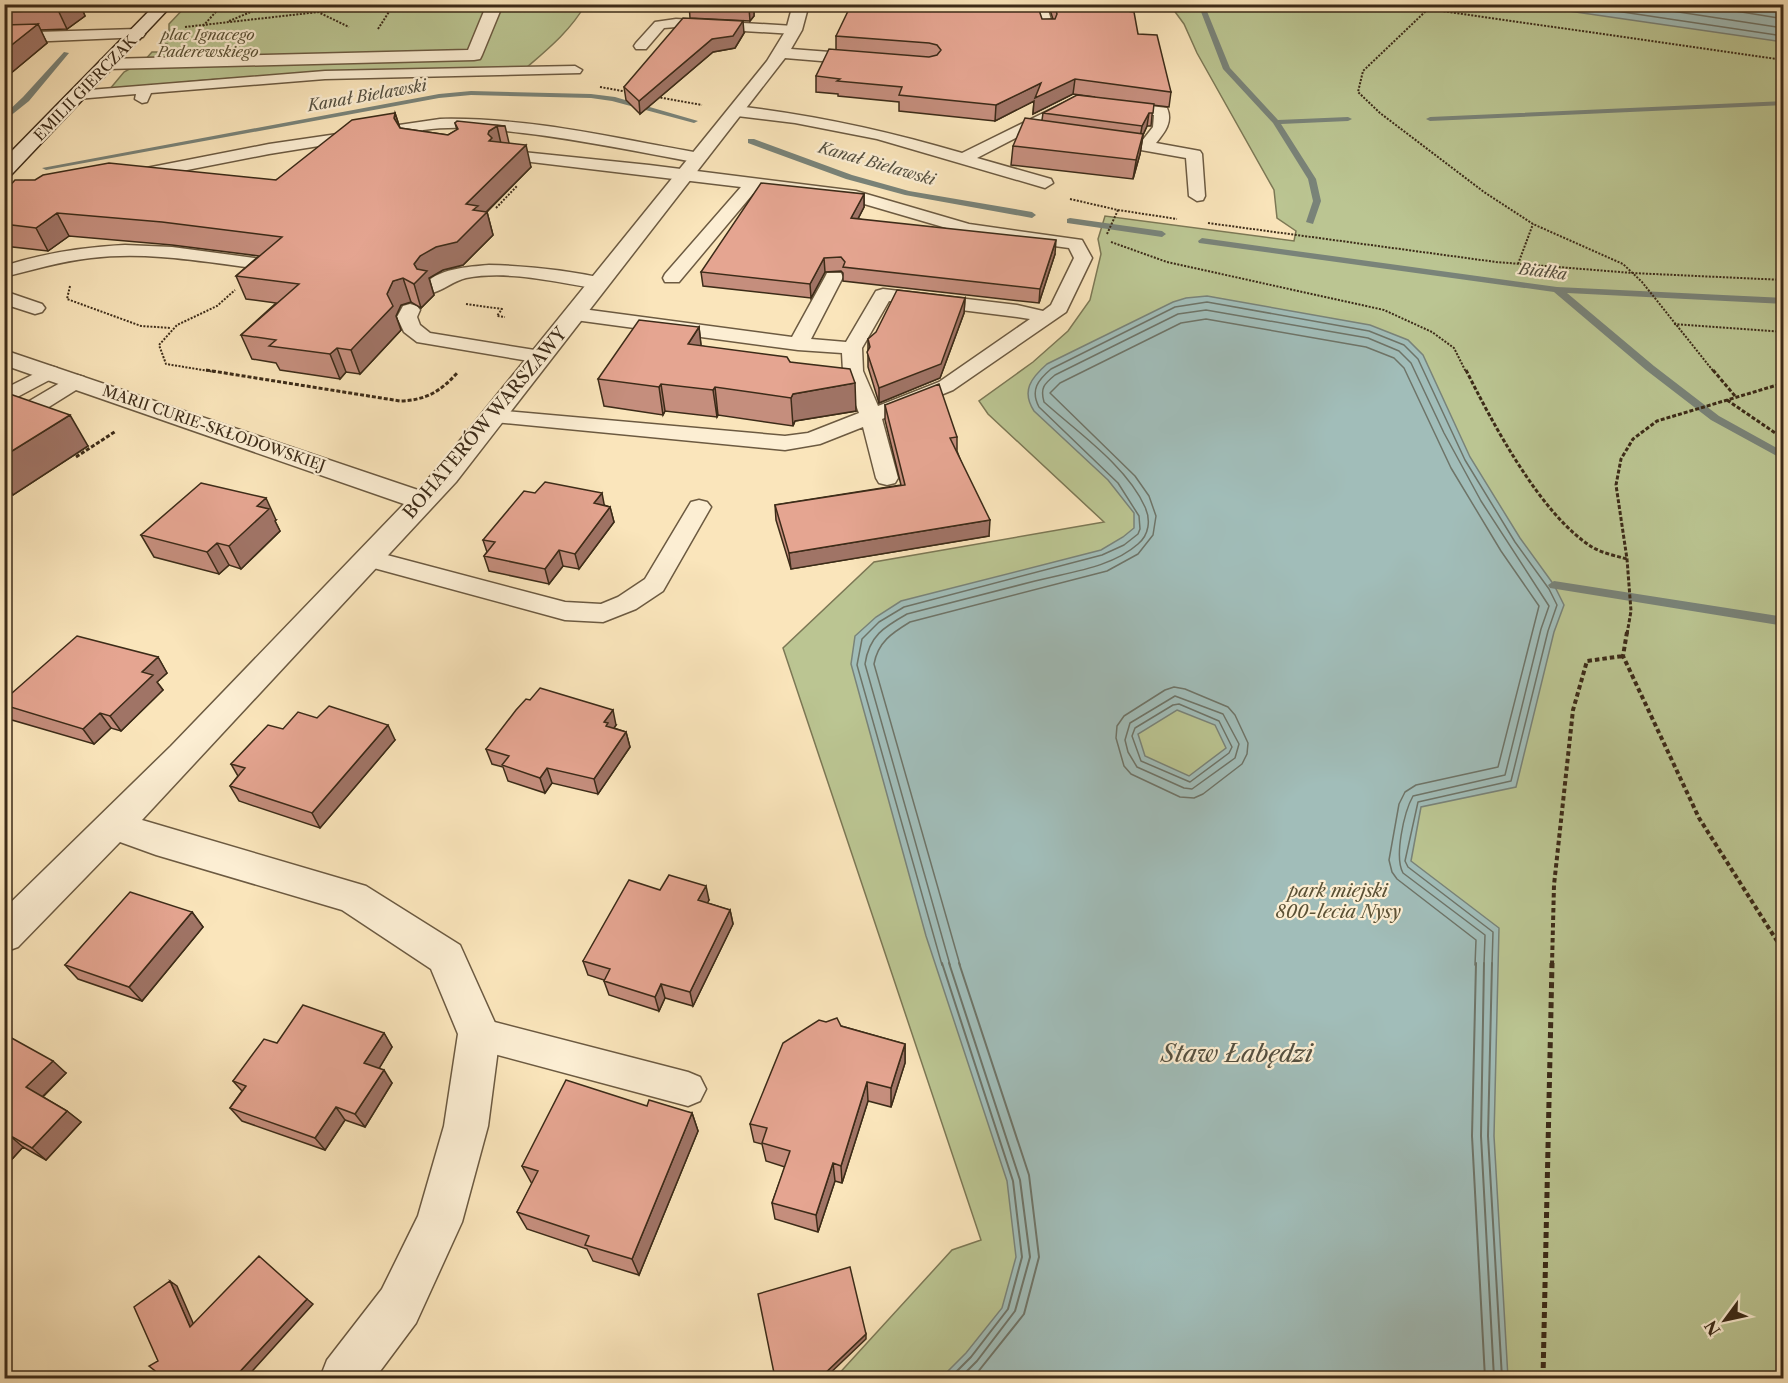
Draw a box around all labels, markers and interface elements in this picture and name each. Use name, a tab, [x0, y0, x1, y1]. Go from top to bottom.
park label: plac Ignacego Paderewskiego	[157, 25, 258, 61]
street label: EMILII GIERCZAK	[30, 30, 141, 145]
water label: Kanał Bielawski	[304, 75, 429, 116]
water label: Kanał Bielawski	[814, 136, 939, 189]
water label: Białka	[1516, 258, 1569, 284]
street label: BOHATERÓW WARSZAWY	[398, 321, 572, 523]
street label: MARII CURIE-SKŁODOWSKIEJ	[100, 381, 328, 475]
park label: park miejski 800-lecia Nysy	[1275, 880, 1401, 923]
water label: Staw Łabędzi	[1159, 1039, 1314, 1068]
north arrow	[1695, 1290, 1755, 1350]
text: N	[1700, 1317, 1725, 1339]

